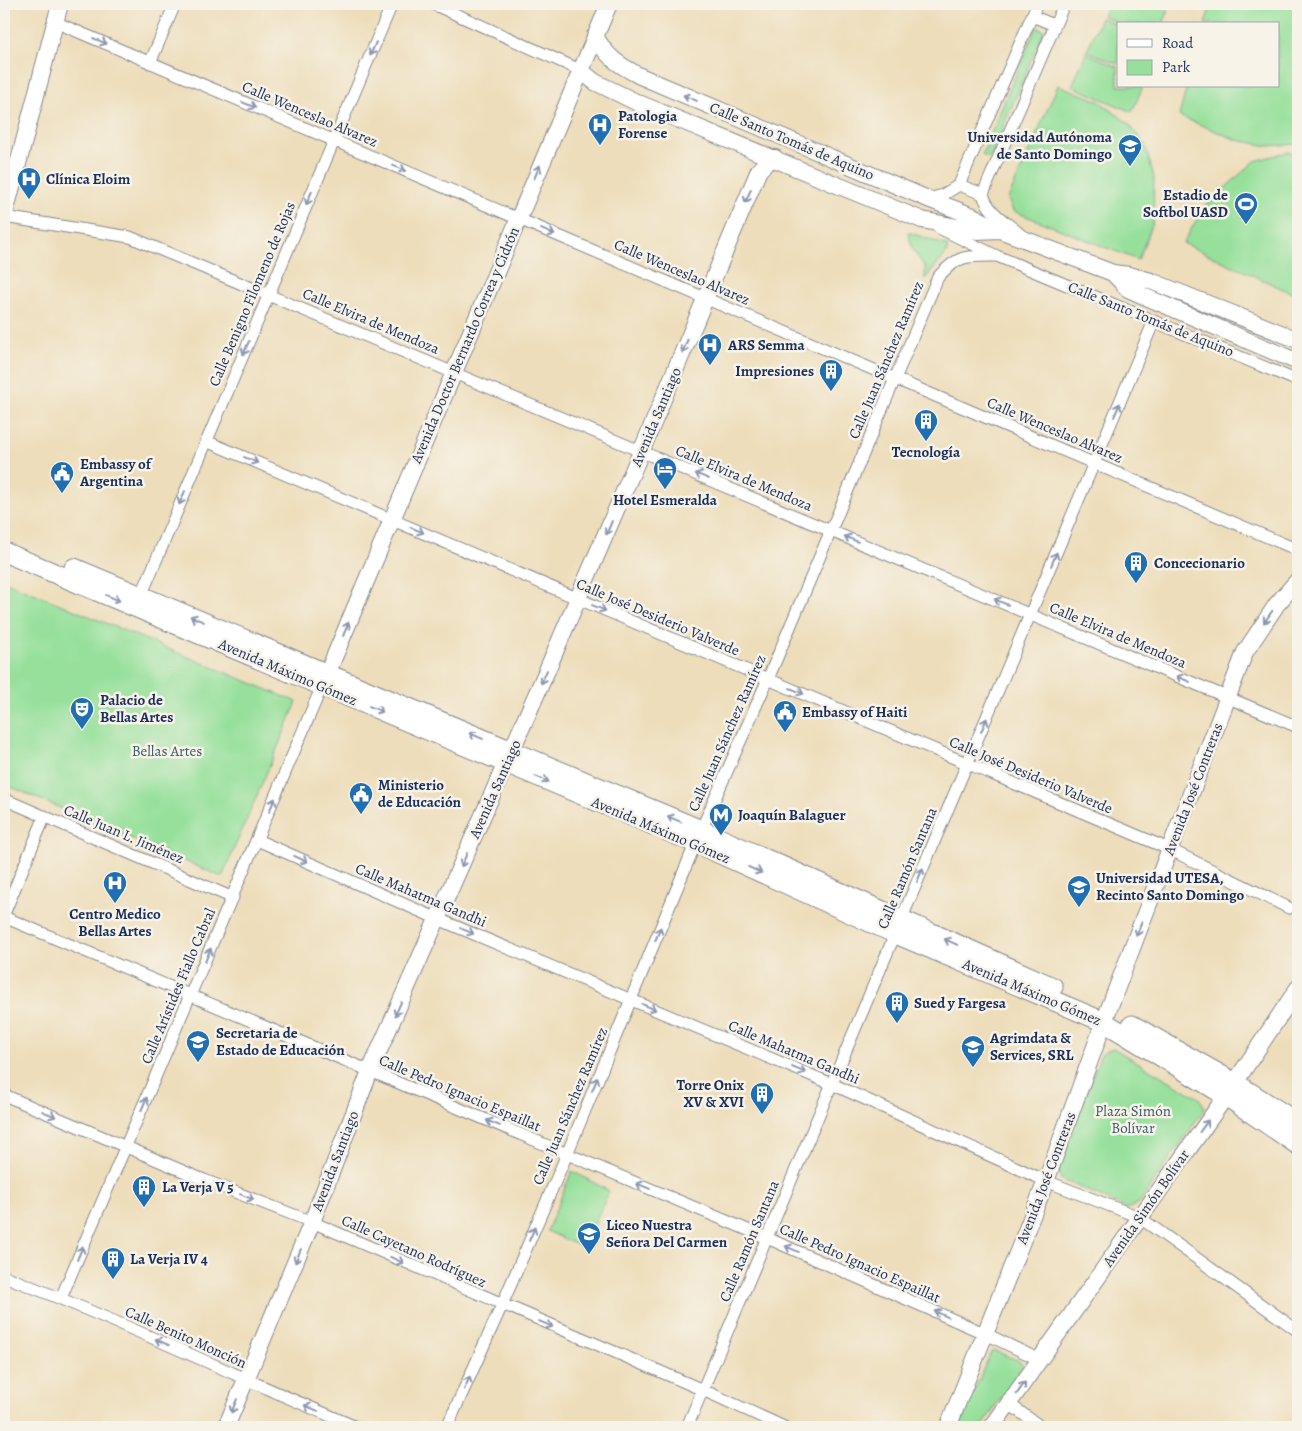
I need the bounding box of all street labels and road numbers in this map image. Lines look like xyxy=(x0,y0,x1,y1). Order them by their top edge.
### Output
street label: Calle Wenceslao Alvarez xyxy=(239,76,381,152)
street label: Calle Santo Tomás de Aquino xyxy=(707,97,877,185)
street label: Calle Benigno Filomeno de Rojas xyxy=(204,199,300,389)
street label: Avenida Doctor Bernardo Correa y Cidrón xyxy=(406,224,524,467)
street label: Calle Wenceslao Alvarez xyxy=(611,234,753,310)
street label: Calle Santo Tomás de Aquino xyxy=(1065,277,1237,361)
street label: Calle Juan Sánchez Ramírez xyxy=(844,278,928,442)
street label: Calle Elvira de Mendoza xyxy=(299,283,443,359)
street label: Avenida Santiago xyxy=(626,364,686,471)
street label: Calle Wenceslao Alvarez xyxy=(984,392,1126,468)
street label: Calle Elvira de Mendoza xyxy=(672,440,816,516)
street label: Calle José Desiderio Valverde xyxy=(573,573,743,661)
street label: Calle Elvira de Mendoza xyxy=(1046,597,1190,673)
street label: Avenida Máximo Gómez xyxy=(215,633,361,710)
street label: Calle Juan Sánchez Ramírez xyxy=(683,651,771,815)
street label: Avenida José Contreras xyxy=(1158,720,1227,859)
street label: Calle José Desiderio Valverde xyxy=(946,731,1116,819)
street label: Avenida Santiago xyxy=(464,736,526,842)
street label: Avenida Máximo Gómez xyxy=(588,791,734,868)
street label: Calle Juan L. Jiménez xyxy=(61,800,187,868)
street label: Calle Ramón Santana xyxy=(872,804,942,932)
street label: Calle Mahatma Gandhi xyxy=(352,858,490,932)
street label: Calle Arístides Fiallo Cabral xyxy=(136,905,220,1067)
street label: Avenida Máximo Gómez xyxy=(959,953,1105,1030)
street label: Calle Mahatma Gandhi xyxy=(725,1015,863,1089)
street label: Calle Juan Sánchez Ramírez xyxy=(528,1024,612,1188)
street label: Calle Pedro Ignacio Espaillat xyxy=(376,1050,544,1136)
street label: Avenida Santiago xyxy=(306,1108,363,1215)
street label: Avenida José Contreras xyxy=(1011,1109,1080,1248)
street label: Avenida Simón Bolívar xyxy=(1097,1145,1194,1271)
street label: Calle Ramón Santana xyxy=(714,1177,784,1305)
street label: Calle Cayetano Rodríguez xyxy=(338,1210,490,1292)
street label: Calle Pedro Ignacio Espaillat xyxy=(776,1218,944,1308)
street label: Calle Benito Monción xyxy=(122,1301,250,1373)

